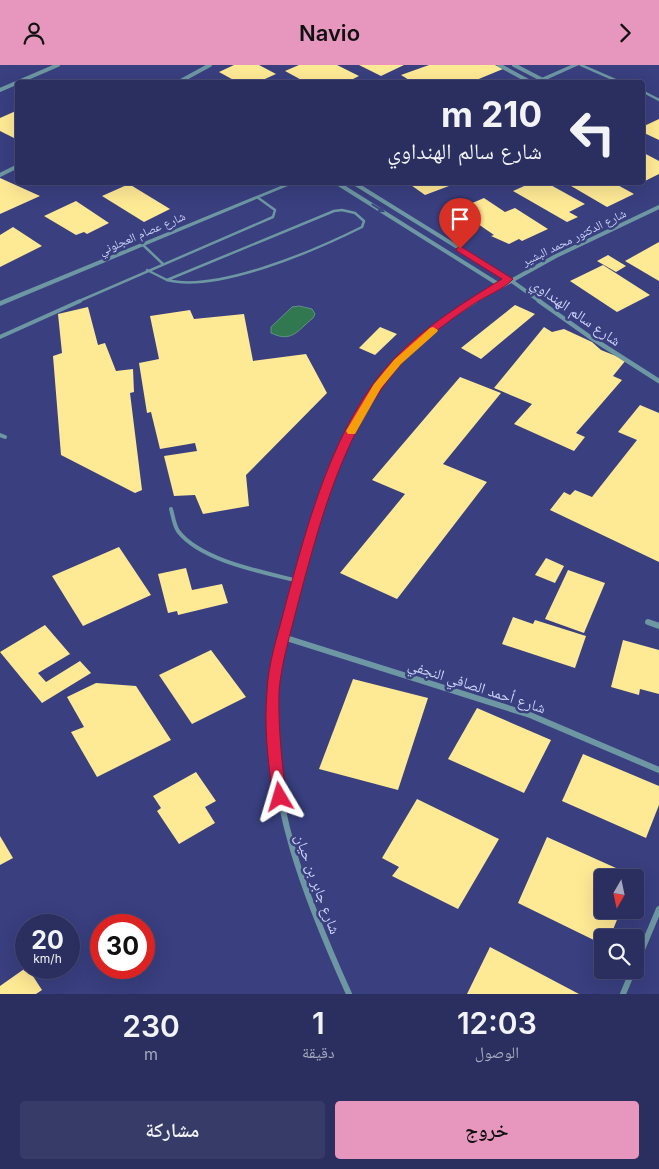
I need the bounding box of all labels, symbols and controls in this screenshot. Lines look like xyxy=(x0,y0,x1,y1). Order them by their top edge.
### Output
icon: person xyxy=(20,19,48,47)
icon: forward xyxy=(611,19,639,47)
text: Navio xyxy=(299,20,360,46)
text: 210 m xyxy=(441,93,542,135)
icon: left xyxy=(560,100,625,165)
text: شارع سالم الهنداوي xyxy=(387,138,542,164)
pin xyxy=(439,198,481,249)
one-way arrow xyxy=(371,204,384,213)
icon: arrive xyxy=(446,205,474,233)
street label: شارع الدكتور محمد البشير xyxy=(519,205,629,270)
street label: شارع عصام العجلوني xyxy=(97,208,189,261)
street label: شارع سالم الهنداوي xyxy=(526,274,625,352)
street label: شارع أحمد الصافي النجفي xyxy=(405,655,548,720)
position arrow xyxy=(253,770,305,822)
street label: شارع جابر بن حيان xyxy=(290,831,345,937)
north arrow xyxy=(594,869,644,919)
map controls xyxy=(594,869,644,979)
speed limit sign: 30 xyxy=(90,914,155,979)
text: 20 xyxy=(31,925,64,955)
button: search xyxy=(594,929,644,979)
text: km/h xyxy=(33,951,62,966)
text: 1 xyxy=(312,1005,325,1041)
text: 12:03 xyxy=(457,1005,537,1041)
text: 230 xyxy=(122,1008,180,1044)
text: دقيقة xyxy=(302,1042,335,1062)
text: الوصول xyxy=(475,1042,519,1062)
text: m xyxy=(144,1044,158,1064)
button: مشاركة xyxy=(20,1101,325,1159)
button: خروج xyxy=(335,1101,639,1159)

